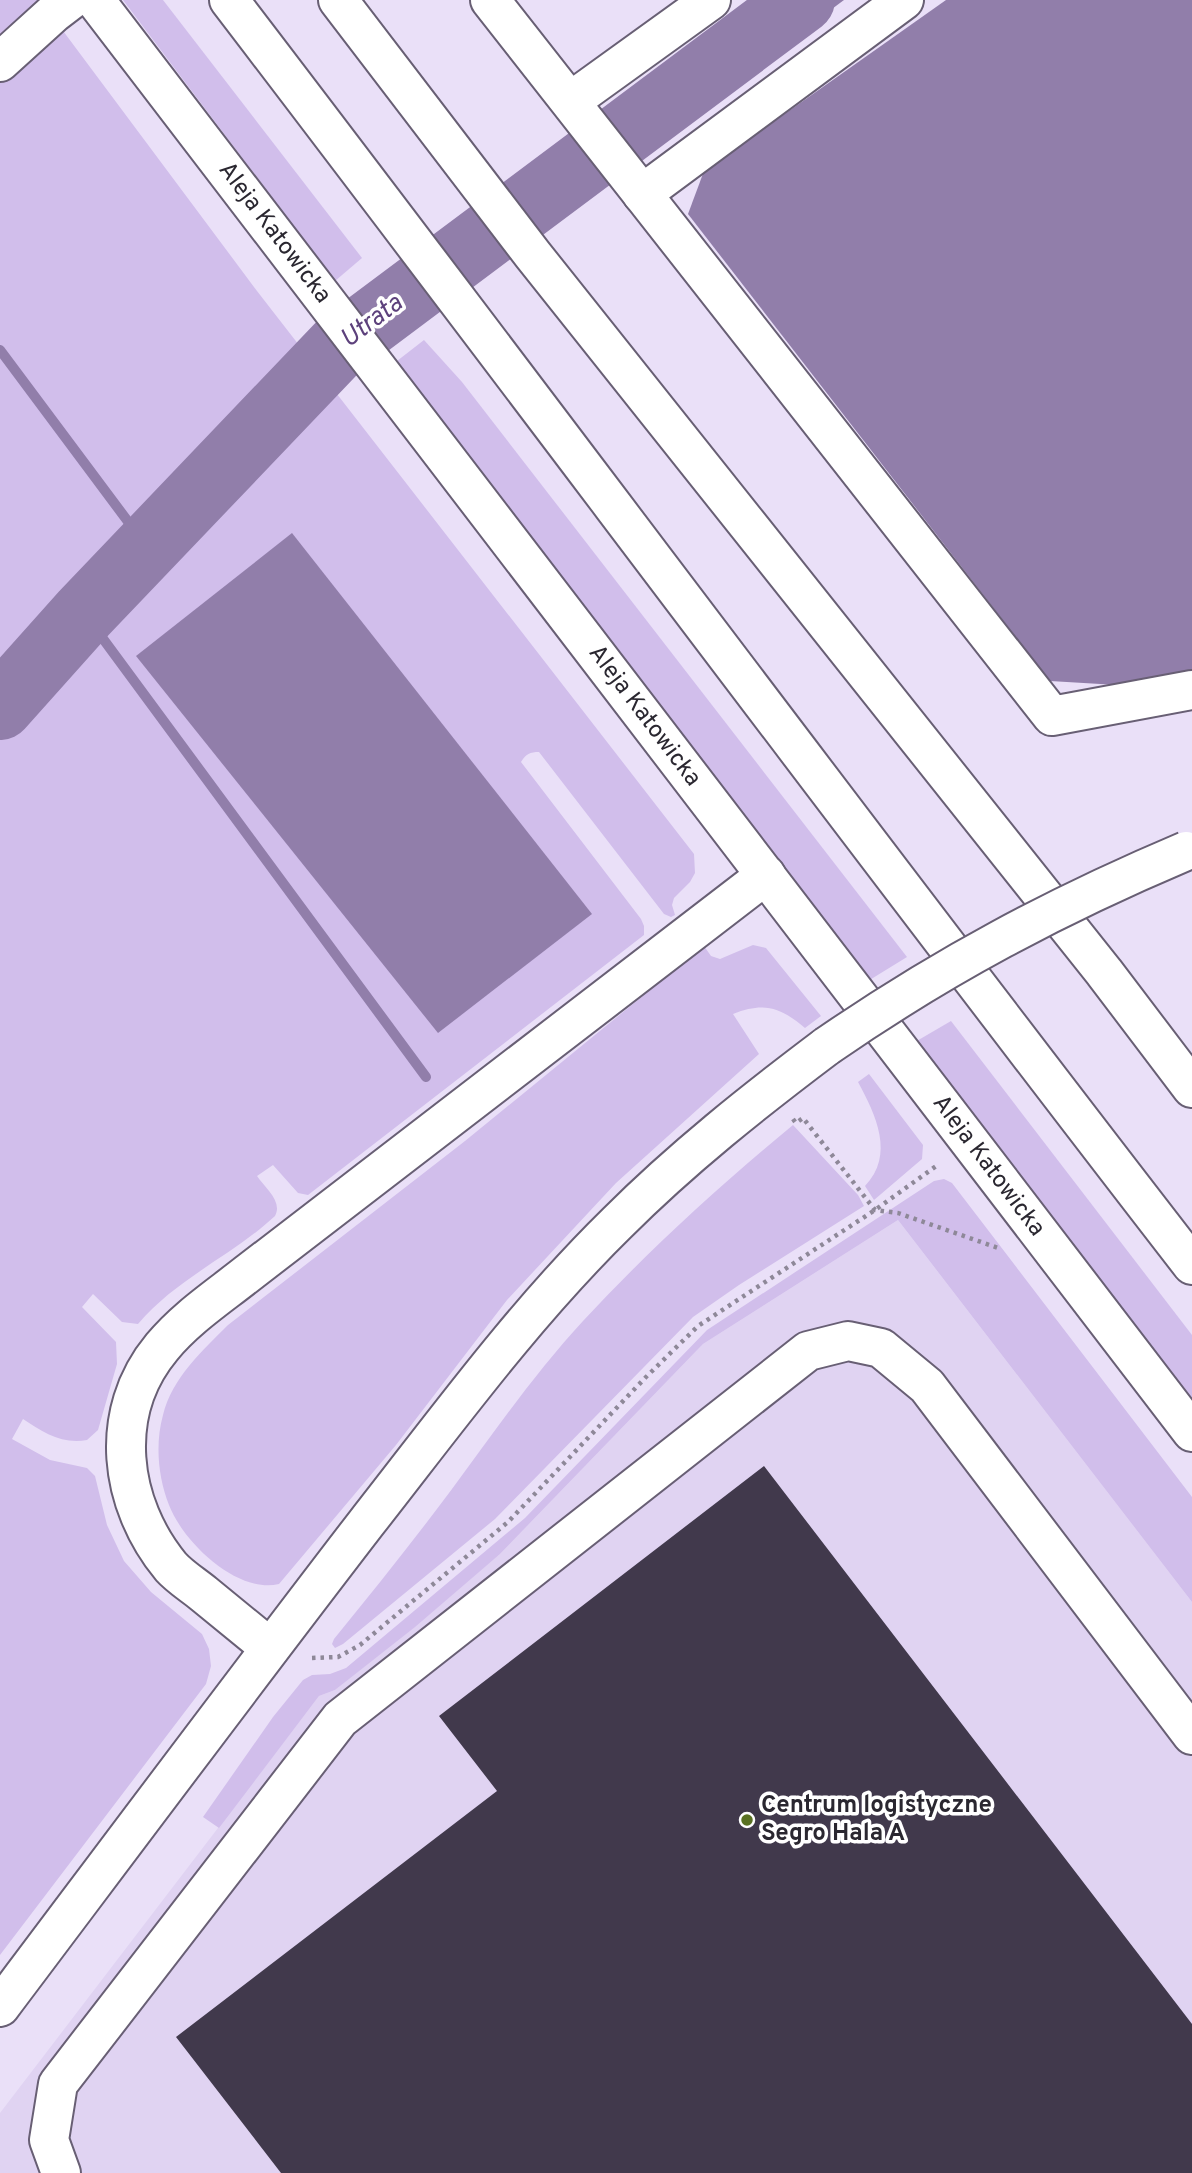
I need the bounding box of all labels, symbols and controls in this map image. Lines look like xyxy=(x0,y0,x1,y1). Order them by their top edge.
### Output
street label: Aleja Katowicka xyxy=(211,156,337,310)
water label: Utrata xyxy=(334,287,410,356)
street label: Aleja Katowicka xyxy=(581,639,707,793)
street label: Aleja Katowicka xyxy=(925,1089,1051,1243)
place label: Centrum logistyczne Segro Hala A xyxy=(761,1791,992,1849)
marker: Centrum logistyczne Segro Hala A xyxy=(739,1812,755,1828)

